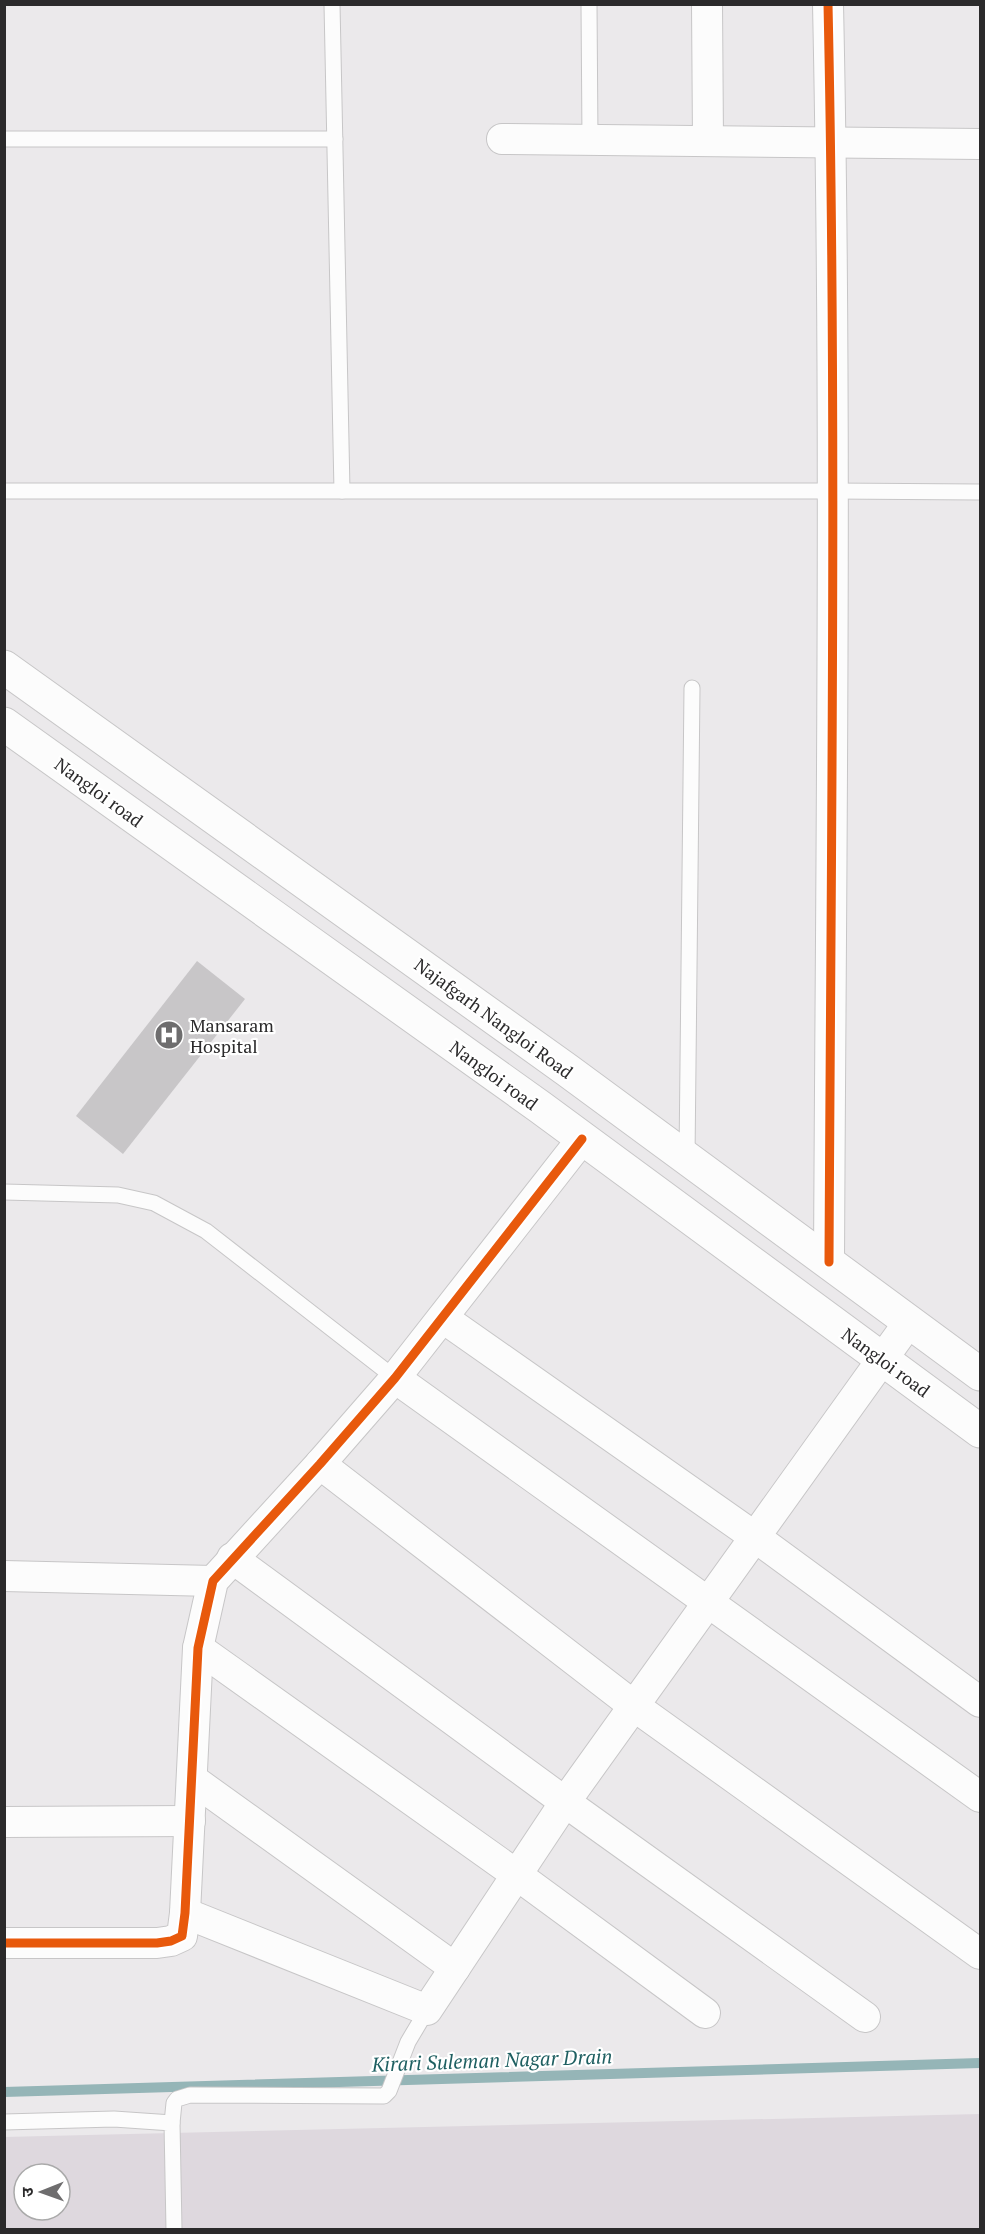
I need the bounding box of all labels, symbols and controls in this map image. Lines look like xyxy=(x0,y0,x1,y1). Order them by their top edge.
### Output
street label: Nangloi road xyxy=(50,752,148,832)
street label: Najafgarh Nangloi Road xyxy=(410,952,578,1084)
place label: Mansaram Hospital xyxy=(190,1013,274,1058)
hospital icon: Mansaram Hospital xyxy=(153,1019,185,1051)
street label: Nangloi road xyxy=(445,1035,543,1115)
street label: Nangloi road xyxy=(837,1322,935,1402)
water label: Kirari Suleman Nagar Drain xyxy=(370,2042,613,2078)
north arrow xyxy=(12,2162,72,2222)
text: उ xyxy=(16,2187,38,2197)

